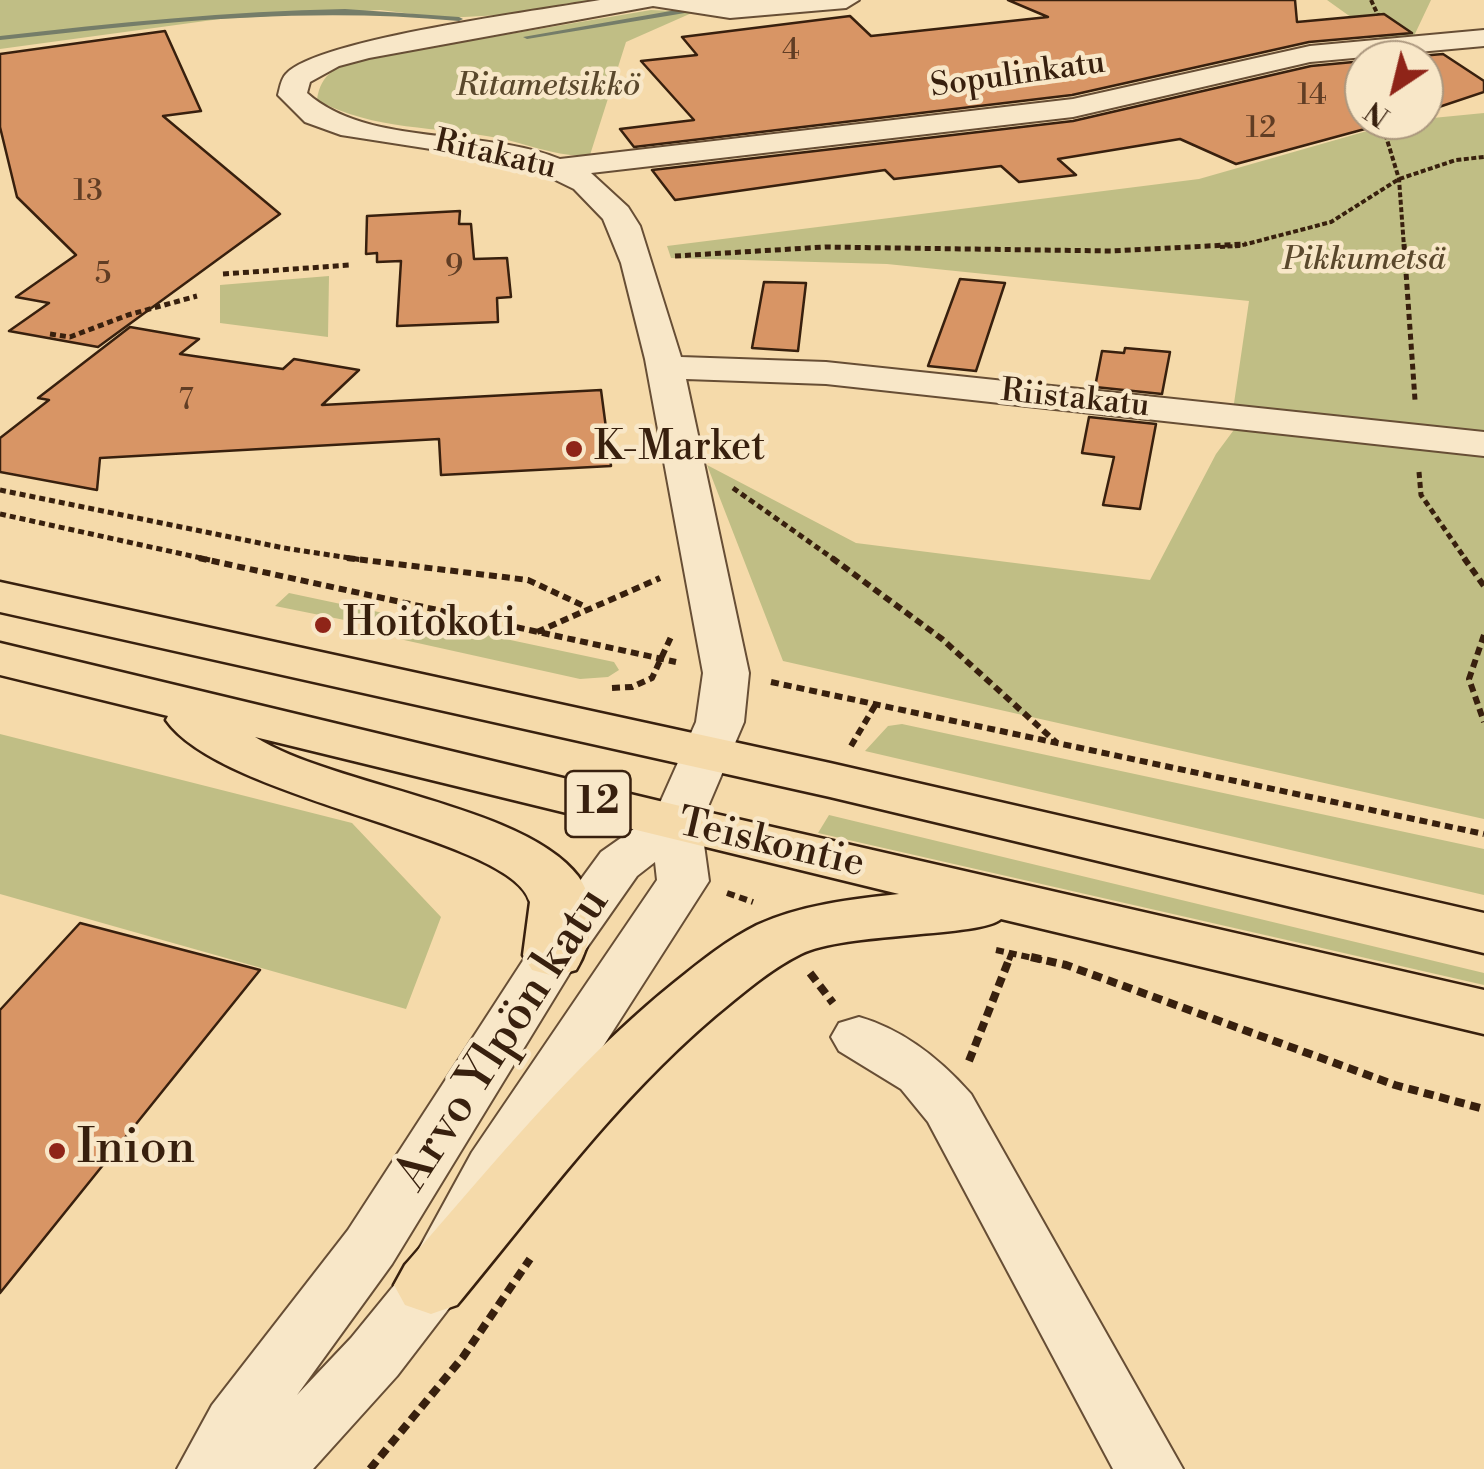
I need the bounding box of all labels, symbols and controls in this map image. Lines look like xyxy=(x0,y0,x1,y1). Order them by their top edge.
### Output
house number: 4 xyxy=(782,34,800,70)
north arrow xyxy=(1344,40,1444,140)
street label: Sopulinkatu xyxy=(928,45,1108,107)
park label: Ritametsikkö xyxy=(456,68,640,106)
house number: 14 xyxy=(1297,79,1327,115)
text: N xyxy=(1359,93,1397,134)
house number: 12 xyxy=(1246,112,1276,148)
street label: Ritakatu xyxy=(430,123,560,189)
house number: 13 xyxy=(73,175,103,211)
park label: Pikkumetsä xyxy=(1282,242,1446,280)
house number: 9 xyxy=(445,250,463,286)
house number: 5 xyxy=(95,258,111,294)
street label: Riistakatu xyxy=(999,373,1151,427)
house number: 7 xyxy=(178,384,194,420)
place label: K-Market xyxy=(594,425,765,473)
marker: K-Market xyxy=(563,438,585,460)
place label: Hoitokoti xyxy=(343,601,516,649)
marker: Hoitokoti xyxy=(312,614,334,636)
road number: 12 xyxy=(566,771,630,837)
street label: Teiskontie xyxy=(673,800,869,890)
street label: Arvo Ylpön katu xyxy=(385,878,623,1202)
place label: Inion xyxy=(77,1122,195,1180)
marker: Inion xyxy=(46,1140,68,1162)

